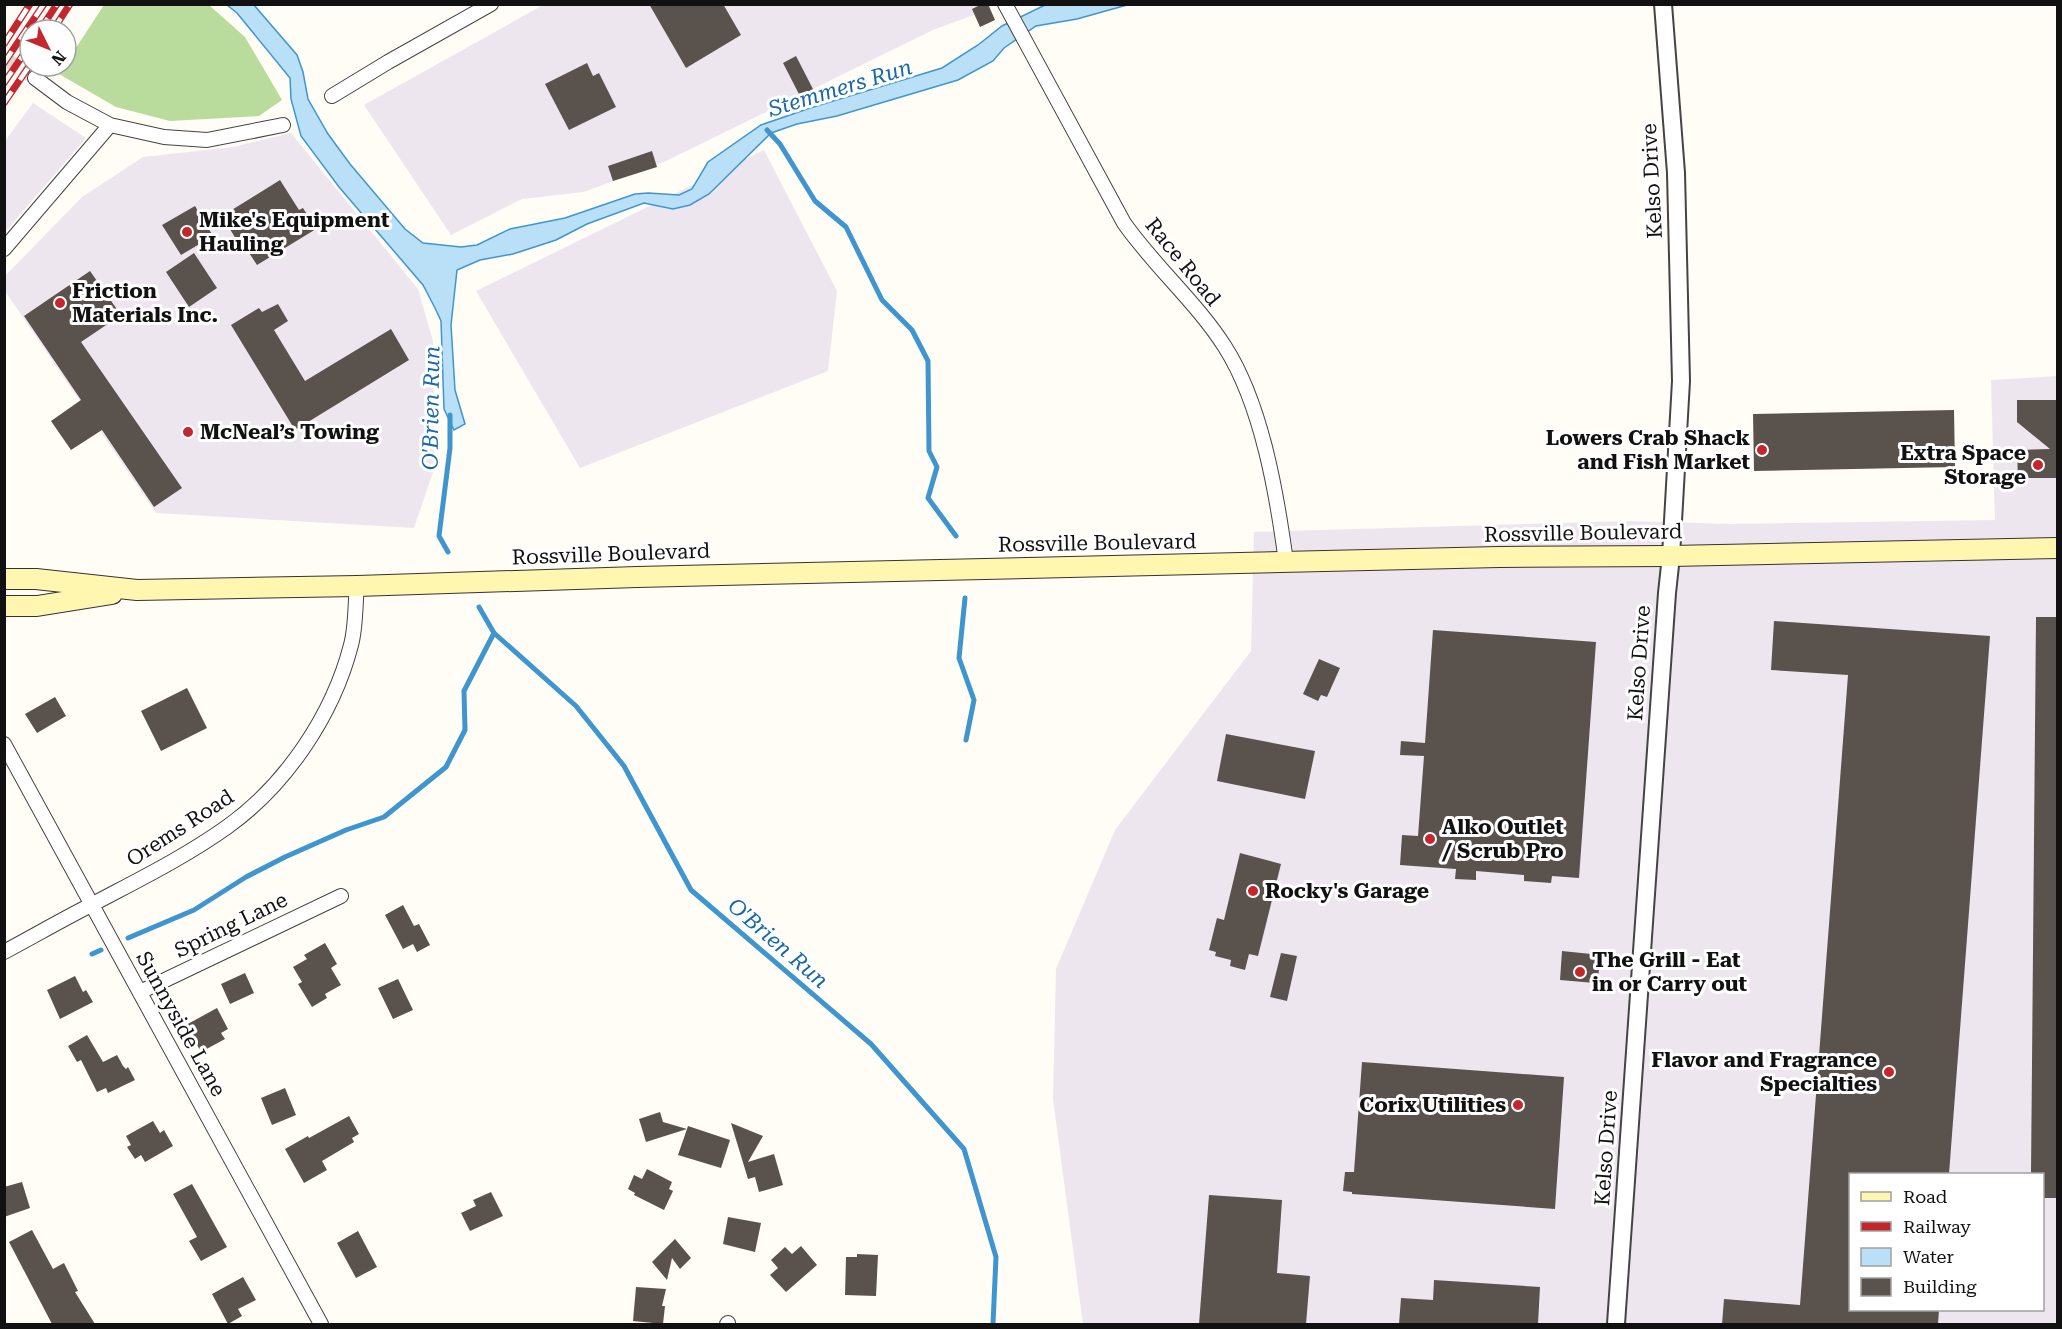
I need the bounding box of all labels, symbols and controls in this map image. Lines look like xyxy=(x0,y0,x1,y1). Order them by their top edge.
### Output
north arrow xyxy=(18,18,78,78)
text: N xyxy=(47,47,70,69)
water label: Stemmers Run xyxy=(764,54,915,122)
street label: Kelso Drive xyxy=(1637,123,1667,239)
place label: Mike's Equipment Hauling xyxy=(199,208,390,256)
street label: Race Road xyxy=(1140,213,1226,311)
marker: Mike's Equipment Hauling xyxy=(180,225,194,239)
place label: Friction Materials Inc. xyxy=(72,279,218,327)
marker: Friction Materials Inc. xyxy=(53,296,67,310)
water label: O'Brien Run xyxy=(417,346,445,470)
place label: McNeal’s Towing xyxy=(200,420,379,444)
marker: McNeal’s Towing xyxy=(181,425,195,439)
place label: Lowers Crab Shack and Fish Market xyxy=(1546,426,1750,474)
place label: Extra Space Storage xyxy=(1900,441,2026,489)
marker: Lowers Crab Shack and Fish Market xyxy=(1755,443,1769,457)
marker: Extra Space Storage xyxy=(2031,458,2045,472)
street label: Rossville Boulevard xyxy=(1484,519,1683,547)
street label: Rossville Boulevard xyxy=(998,529,1197,557)
street label: Rossville Boulevard xyxy=(511,539,711,569)
street label: Kelso Drive xyxy=(1623,605,1655,721)
street label: Orems Road xyxy=(122,784,238,871)
place label: Alko Outlet / Scrub Pro xyxy=(1441,815,1564,863)
marker: Alko Outlet / Scrub Pro xyxy=(1423,832,1437,846)
place label: Rocky's Garage xyxy=(1265,879,1429,903)
marker: Rocky's Garage xyxy=(1246,884,1260,898)
street label: Spring Lane xyxy=(171,887,291,963)
water label: O'Brien Run xyxy=(723,893,833,993)
street label: Sunnyside Lane xyxy=(131,947,231,1101)
place label: The Grill - Eat in or Carry out xyxy=(1592,948,1748,996)
marker: The Grill - Eat in or Carry out xyxy=(1573,965,1587,979)
place label: Flavor and Fragrance Specialties xyxy=(1651,1048,1877,1096)
marker: Flavor and Fragrance Specialties xyxy=(1882,1065,1896,1079)
street label: Kelso Drive xyxy=(1590,1090,1622,1206)
place label: Corix Utilities xyxy=(1359,1093,1506,1117)
marker: Corix Utilities xyxy=(1511,1098,1525,1112)
legend xyxy=(1849,1173,2044,1311)
text: Road xyxy=(1903,1186,1948,1207)
text: Railway xyxy=(1903,1216,1971,1237)
text: Water xyxy=(1903,1246,1954,1267)
text: Building xyxy=(1903,1276,1977,1297)

